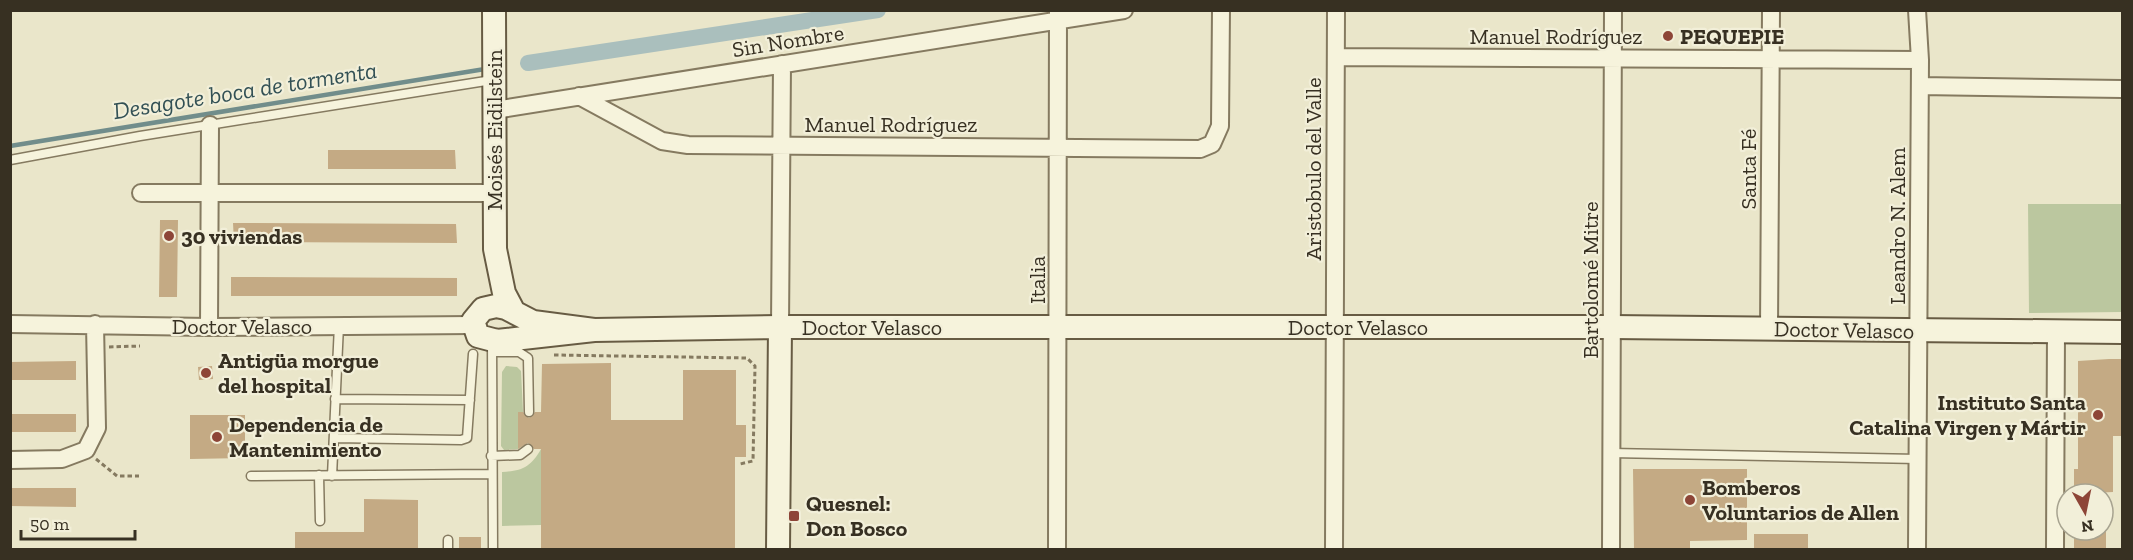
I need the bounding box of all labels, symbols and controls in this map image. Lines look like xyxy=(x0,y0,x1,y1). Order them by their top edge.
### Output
street label: Sin Nombre xyxy=(730,19,846,63)
street label: Manuel Rodríguez xyxy=(1470,23,1642,50)
place label: PEQUEPIE xyxy=(1680,23,1784,50)
marker: PEQUEPIE xyxy=(1661,29,1675,43)
street label: Moisés Eidilstein xyxy=(481,49,508,211)
water label: Desagote boca de tormenta xyxy=(111,55,379,125)
street label: Aristobulo del Valle xyxy=(1300,77,1327,261)
street label: Manuel Rodríguez xyxy=(805,111,977,138)
street label: Santa Fé xyxy=(1735,129,1762,209)
street label: Leandro N. Alem xyxy=(1884,147,1911,305)
street label: Bartolomé Mitre xyxy=(1577,201,1604,359)
place label: 30 viviendas xyxy=(181,223,302,250)
marker: 30 viviendas xyxy=(162,229,176,243)
street label: Italia xyxy=(1024,256,1051,304)
street label: Doctor Velasco xyxy=(172,313,312,340)
street label: Doctor Velasco xyxy=(802,314,942,341)
street label: Doctor Velasco xyxy=(1288,314,1428,341)
street label: Doctor Velasco xyxy=(1774,315,1914,345)
place label: Antigüa morgue del hospital xyxy=(218,347,379,399)
marker: Antigüa morgue del hospital xyxy=(199,366,213,380)
place label: Instituto Santa Catalina Virgen y Mártir xyxy=(1849,389,2086,441)
marker: Instituto Santa Catalina Virgen y Mártir xyxy=(2091,408,2105,422)
place label: Dependencia de Mantenimiento xyxy=(229,411,383,463)
marker: Dependencia de Mantenimiento xyxy=(210,430,224,444)
place label: Bomberos Voluntarios de Allen xyxy=(1702,474,1899,526)
north arrow xyxy=(2055,482,2115,542)
place label: Quesnel: Don Bosco xyxy=(806,490,908,542)
marker: Bomberos Voluntarios de Allen xyxy=(1683,493,1697,507)
scale bar xyxy=(21,503,135,541)
marker: Quesnel: Don Bosco xyxy=(787,509,801,523)
text: 50 m xyxy=(30,513,70,535)
text: N xyxy=(2080,516,2095,537)

